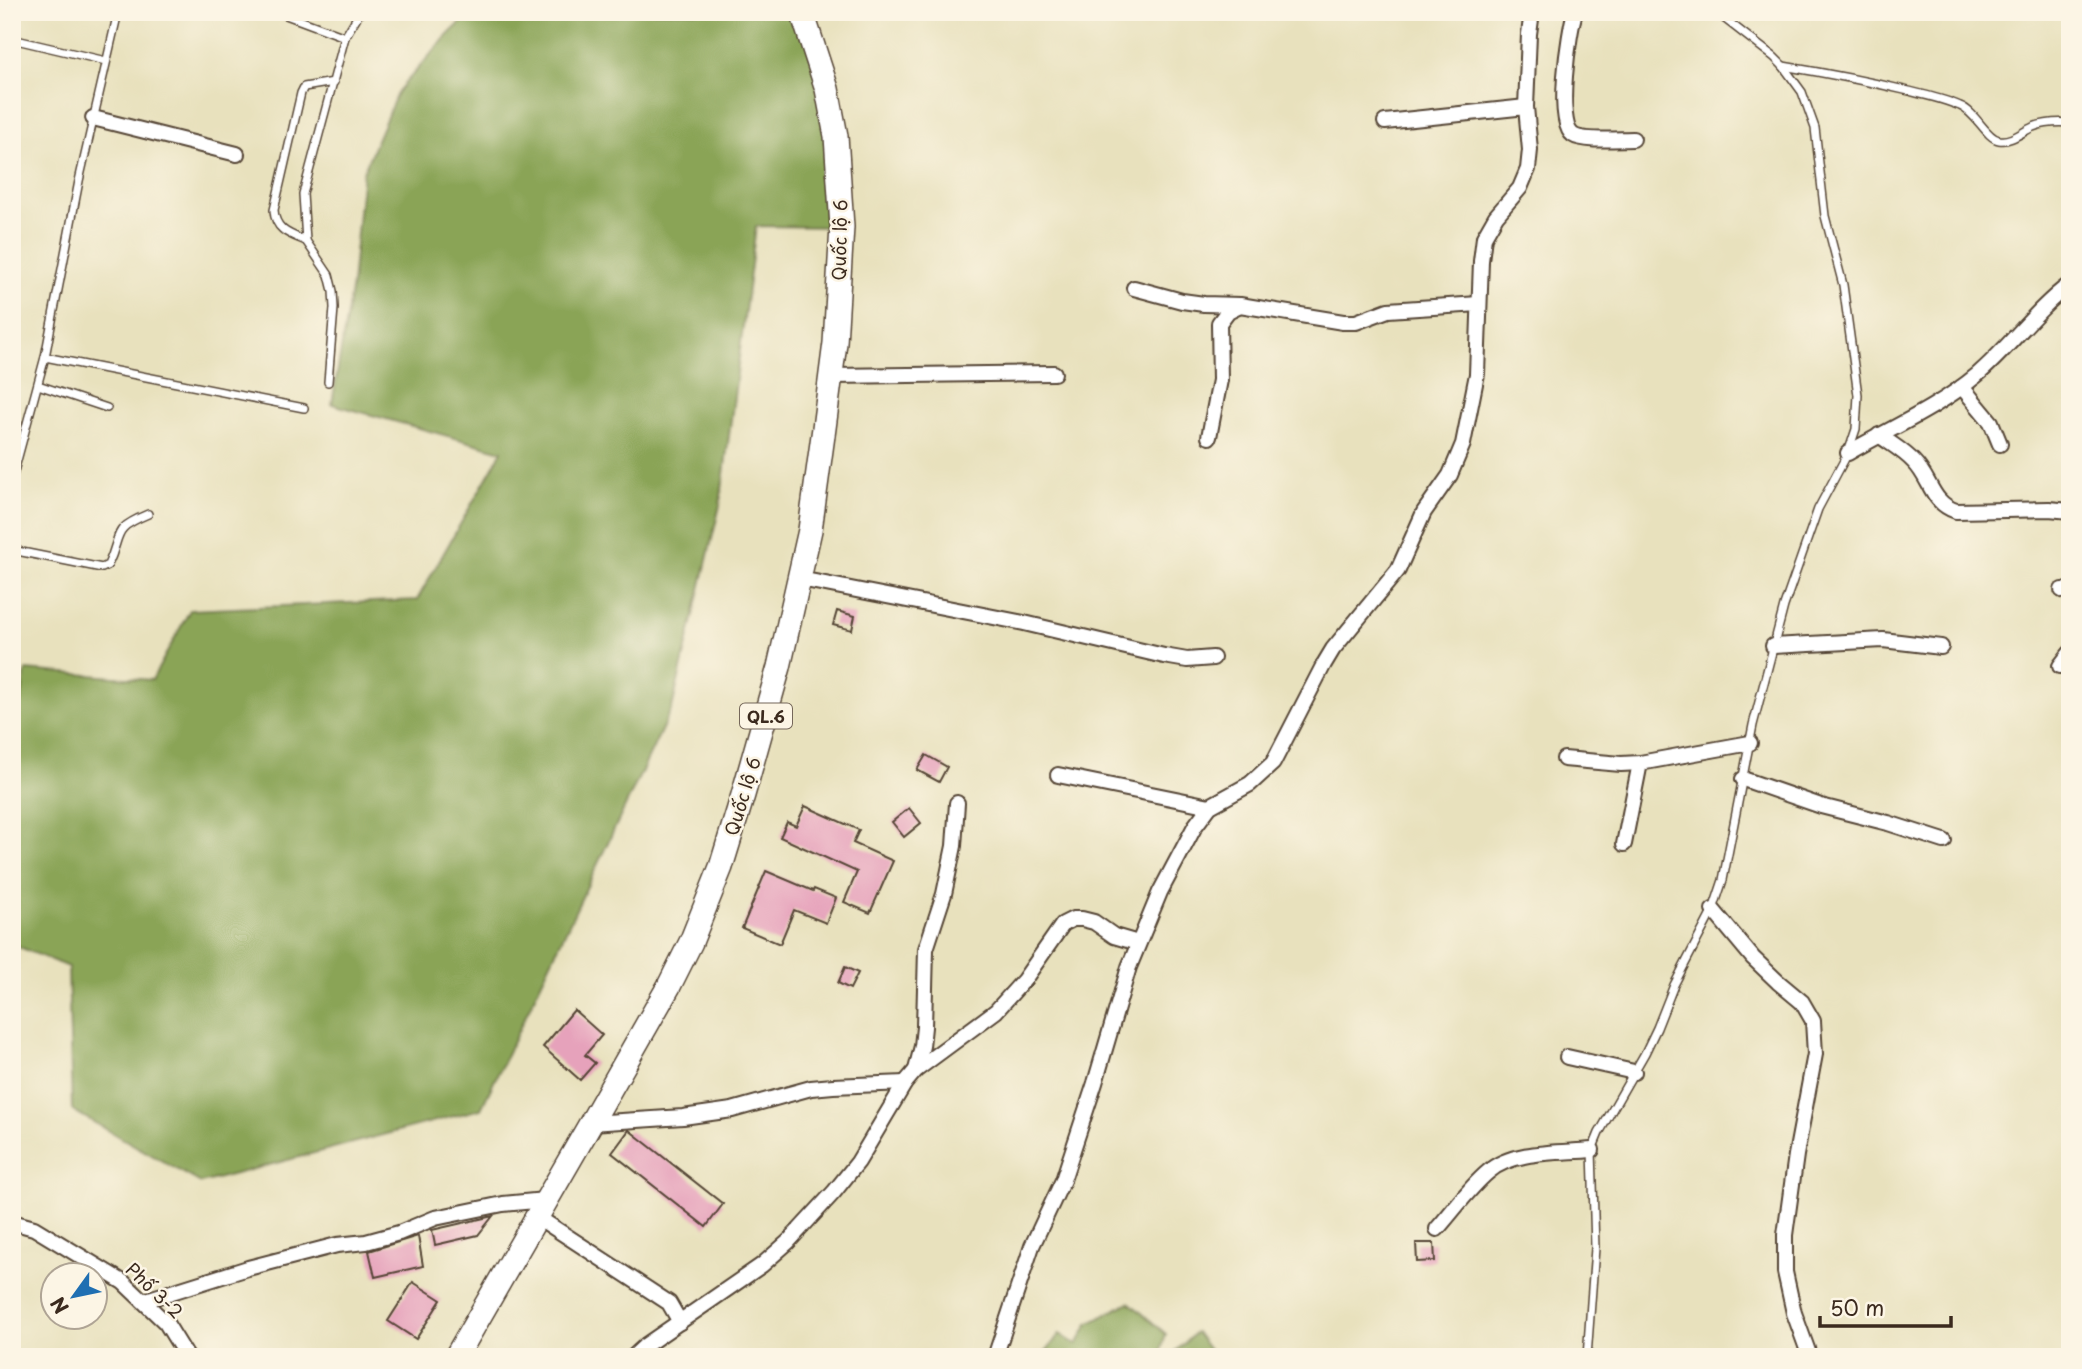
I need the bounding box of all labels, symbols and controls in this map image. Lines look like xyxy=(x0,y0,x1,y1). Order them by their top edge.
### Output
street label: Quốc lộ 6 xyxy=(825,199,853,281)
road number: QL.6 xyxy=(740,704,792,729)
street label: Quốc lộ 6 xyxy=(717,753,767,839)
street label: Phố 3-2 xyxy=(120,1256,190,1324)
north arrow xyxy=(38,1260,108,1330)
scale bar xyxy=(1820,1285,1951,1329)
text: 50 m xyxy=(1830,1291,1884,1323)
text: N xyxy=(43,1292,75,1320)

